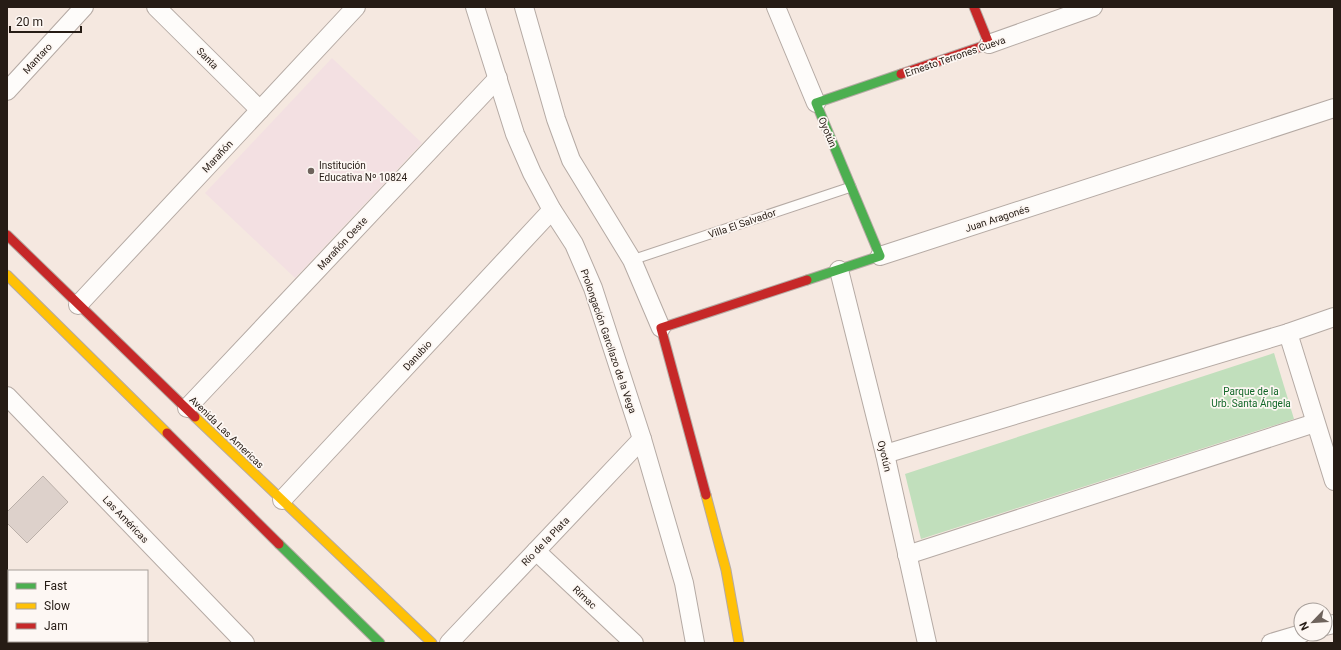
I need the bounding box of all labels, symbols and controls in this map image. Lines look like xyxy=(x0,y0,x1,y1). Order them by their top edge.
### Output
scale bar xyxy=(10,8,81,34)
text: 20 m xyxy=(16,15,43,29)
street label: Ernesto Terrones Cueva xyxy=(904,34,1007,79)
street label: Mantaro xyxy=(21,41,54,76)
street label: Santa xyxy=(195,45,221,71)
street label: Oyotún xyxy=(816,116,839,149)
street label: Marañón xyxy=(200,138,235,175)
place label: Institución Educativa Nº 10824 xyxy=(319,160,407,183)
marker: Institución Educativa Nº 10824 xyxy=(306,166,316,176)
street label: Juan Aragonés xyxy=(964,203,1031,234)
street label: Villa El Salvador xyxy=(707,207,778,240)
street label: Marañón Oeste xyxy=(315,215,370,272)
street label: Prolongación Garcilazo de la Vega xyxy=(579,268,638,415)
street label: Danubio xyxy=(401,338,434,373)
park label: Parque de la Urb. Santa Ángela xyxy=(1211,386,1291,409)
street label: Avenida Las Americas xyxy=(187,394,266,471)
street label: Oyotún xyxy=(876,439,893,473)
street label: Las Américas xyxy=(101,494,151,545)
street label: Río de la Plata xyxy=(519,515,571,568)
legend xyxy=(8,570,148,642)
text: Fast xyxy=(44,579,67,593)
street label: Rímac xyxy=(571,584,599,611)
text: Slow xyxy=(44,599,70,613)
north arrow xyxy=(1293,602,1333,642)
text: Jam xyxy=(44,619,68,633)
text: N xyxy=(1297,620,1312,632)

